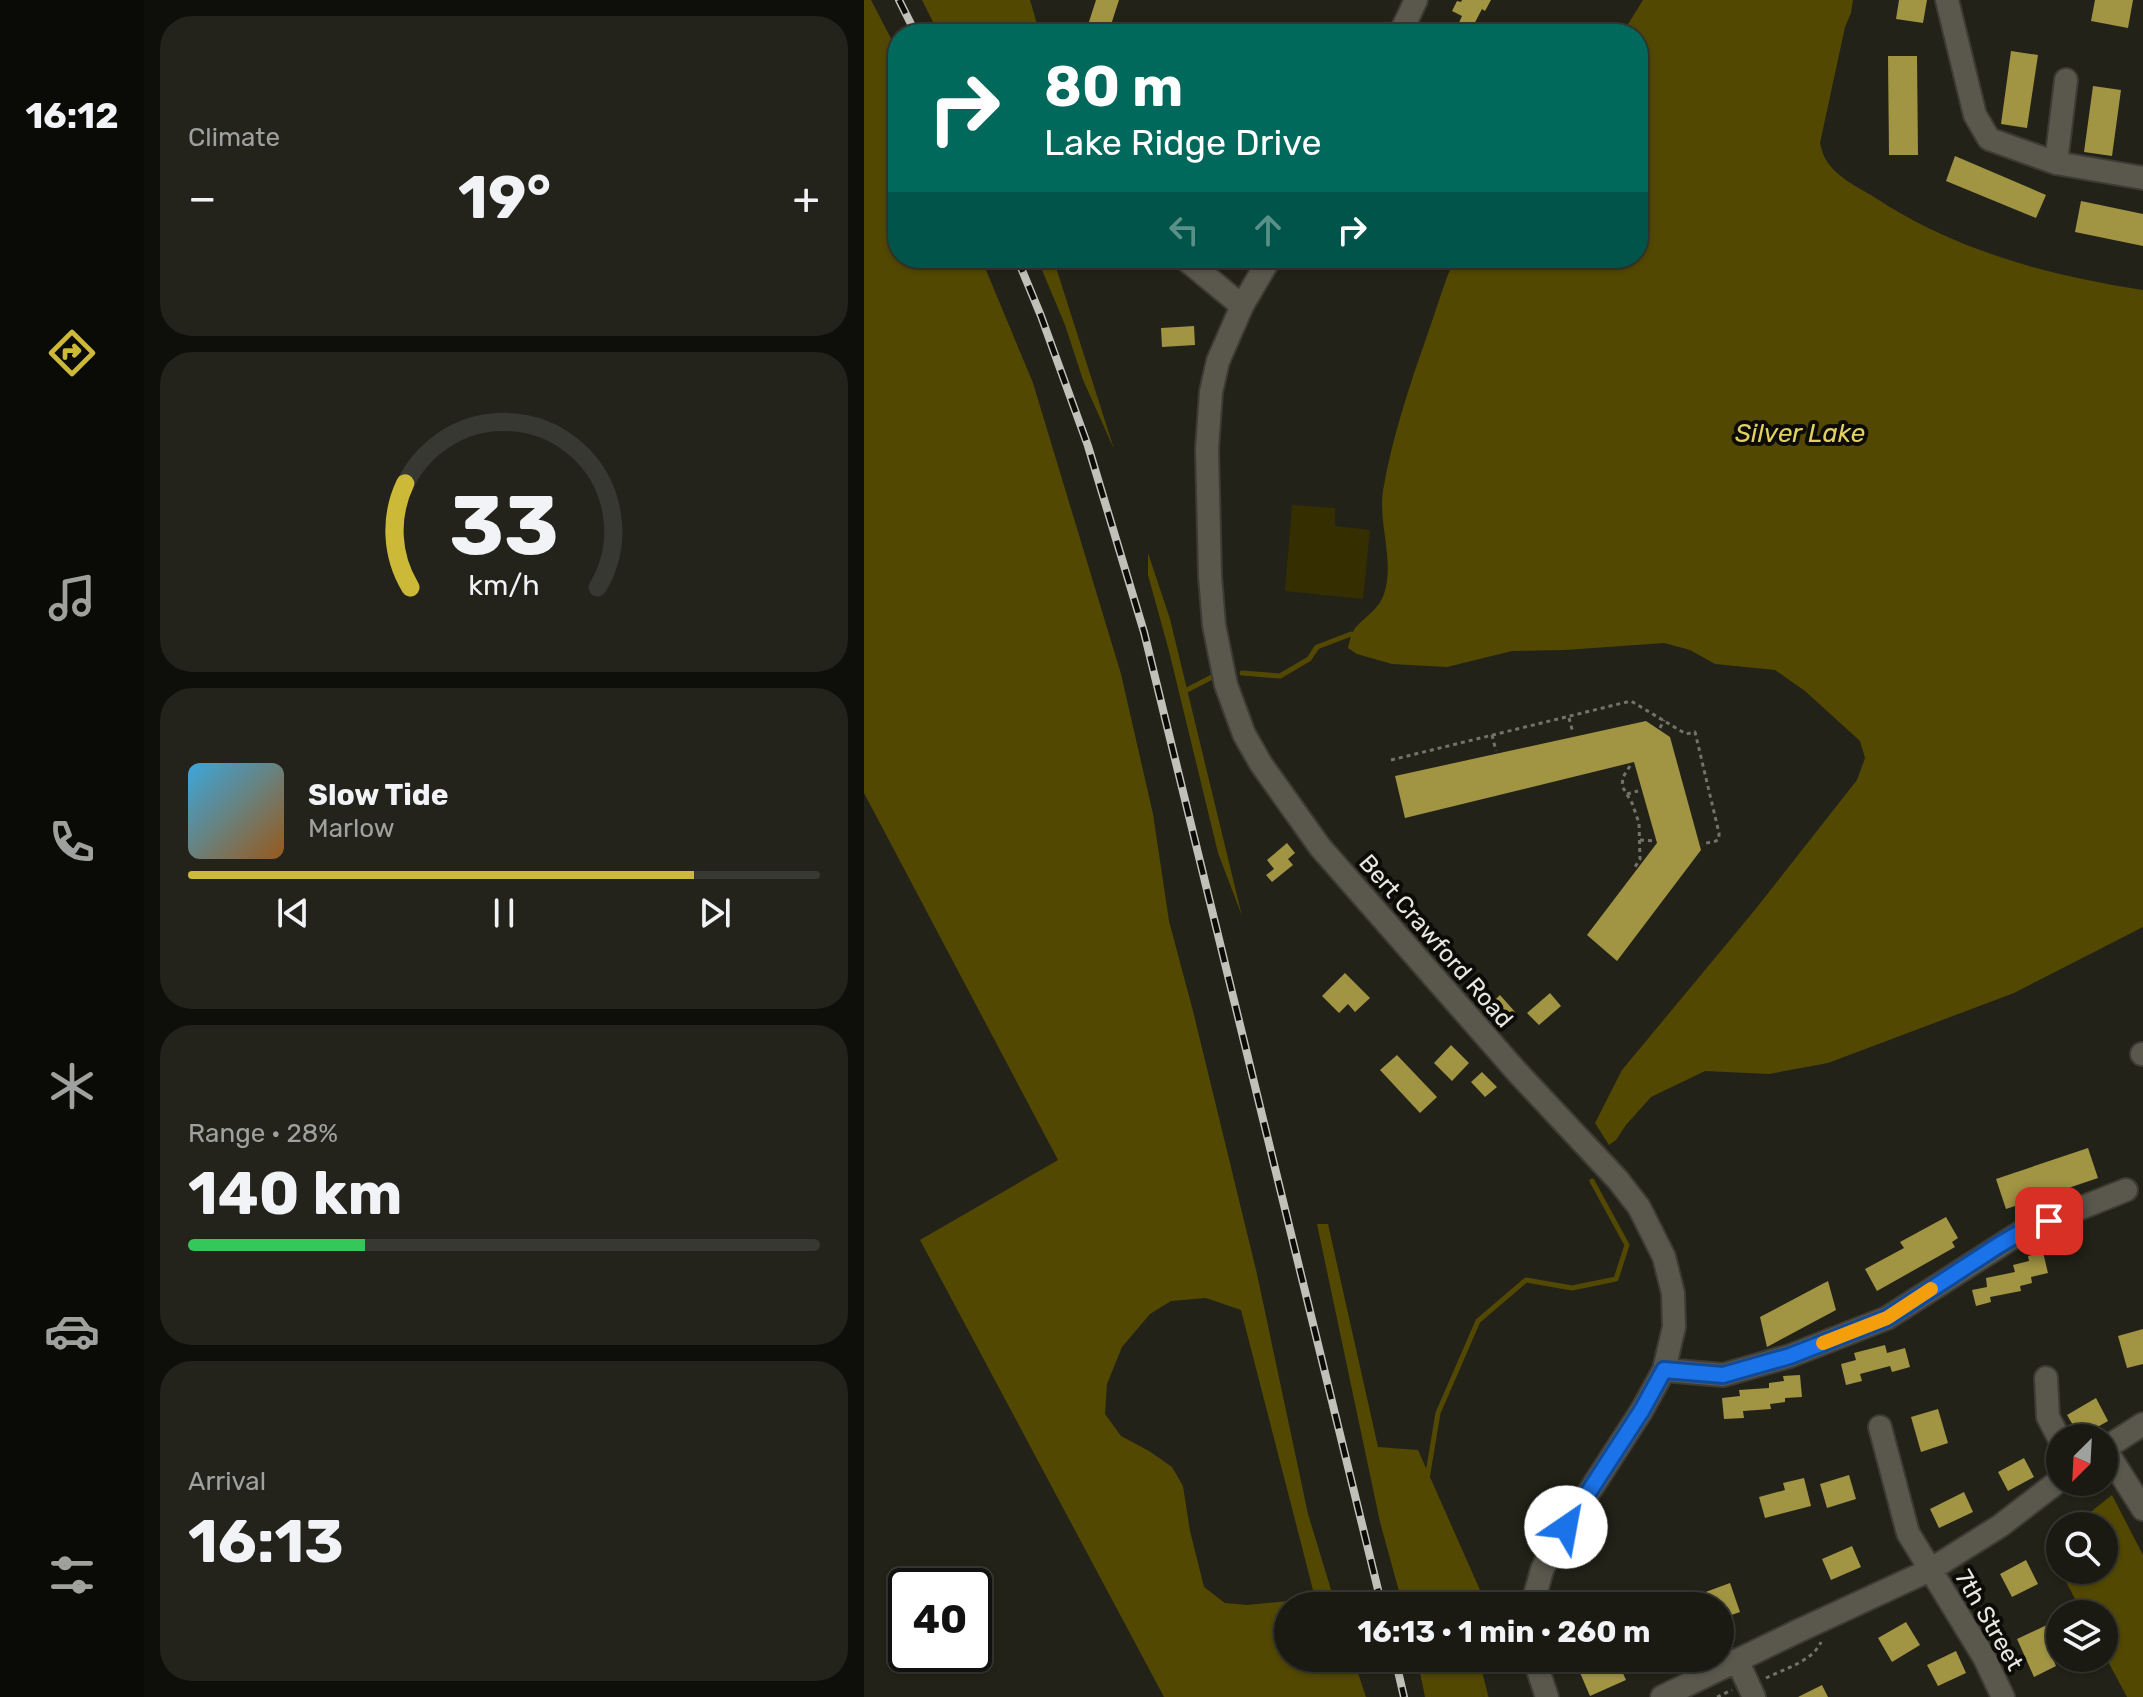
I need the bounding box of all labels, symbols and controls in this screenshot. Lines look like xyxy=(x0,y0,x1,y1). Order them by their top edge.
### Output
text: 80 m xyxy=(1044,54,1183,120)
icon: right xyxy=(912,56,1016,160)
text: 16:12 xyxy=(25,94,119,137)
text: Lake Ridge Drive xyxy=(1044,121,1322,164)
text: Climate xyxy=(188,122,280,153)
text: 19° xyxy=(458,162,551,233)
text: − xyxy=(188,172,217,224)
text: + xyxy=(793,172,820,224)
icon: left xyxy=(1162,208,1206,252)
icon: ahead xyxy=(1246,208,1290,252)
icon: right xyxy=(1330,208,1374,252)
icon: directions xyxy=(44,325,100,381)
water label: Silver Lake xyxy=(1735,418,1865,449)
text: 33 xyxy=(449,476,559,575)
text: km/h xyxy=(468,568,540,602)
icon: music xyxy=(44,570,100,626)
text: Slow Tide xyxy=(308,777,448,813)
text: Marlow xyxy=(308,813,395,844)
icon: phone xyxy=(44,814,100,870)
street label: Bert Crawford Road xyxy=(1353,849,1519,1033)
icon: previous xyxy=(271,891,315,935)
icon: pause xyxy=(482,891,526,935)
icon: next xyxy=(693,891,737,935)
icon: climate xyxy=(44,1058,100,1114)
text: Range · 28% xyxy=(188,1118,338,1149)
text: 140 km xyxy=(188,1158,402,1229)
pin xyxy=(2015,1187,2083,1255)
icon: arrive xyxy=(2027,1199,2071,1243)
icon: car xyxy=(44,1303,100,1359)
north arrow xyxy=(2046,1424,2118,1496)
map controls xyxy=(2046,1424,2118,1672)
text: Arrival xyxy=(188,1466,266,1497)
position arrow xyxy=(1524,1485,1608,1569)
text: 16:13 xyxy=(188,1506,344,1577)
button: search xyxy=(2046,1512,2118,1584)
icon: filters xyxy=(44,1547,100,1603)
street label: 7th Street xyxy=(1949,1565,2029,1675)
speed limit sign: 40 xyxy=(888,1568,992,1672)
button: layers xyxy=(2046,1600,2118,1672)
text: 16:13 · 1 min · 260 m xyxy=(1357,1614,1651,1650)

